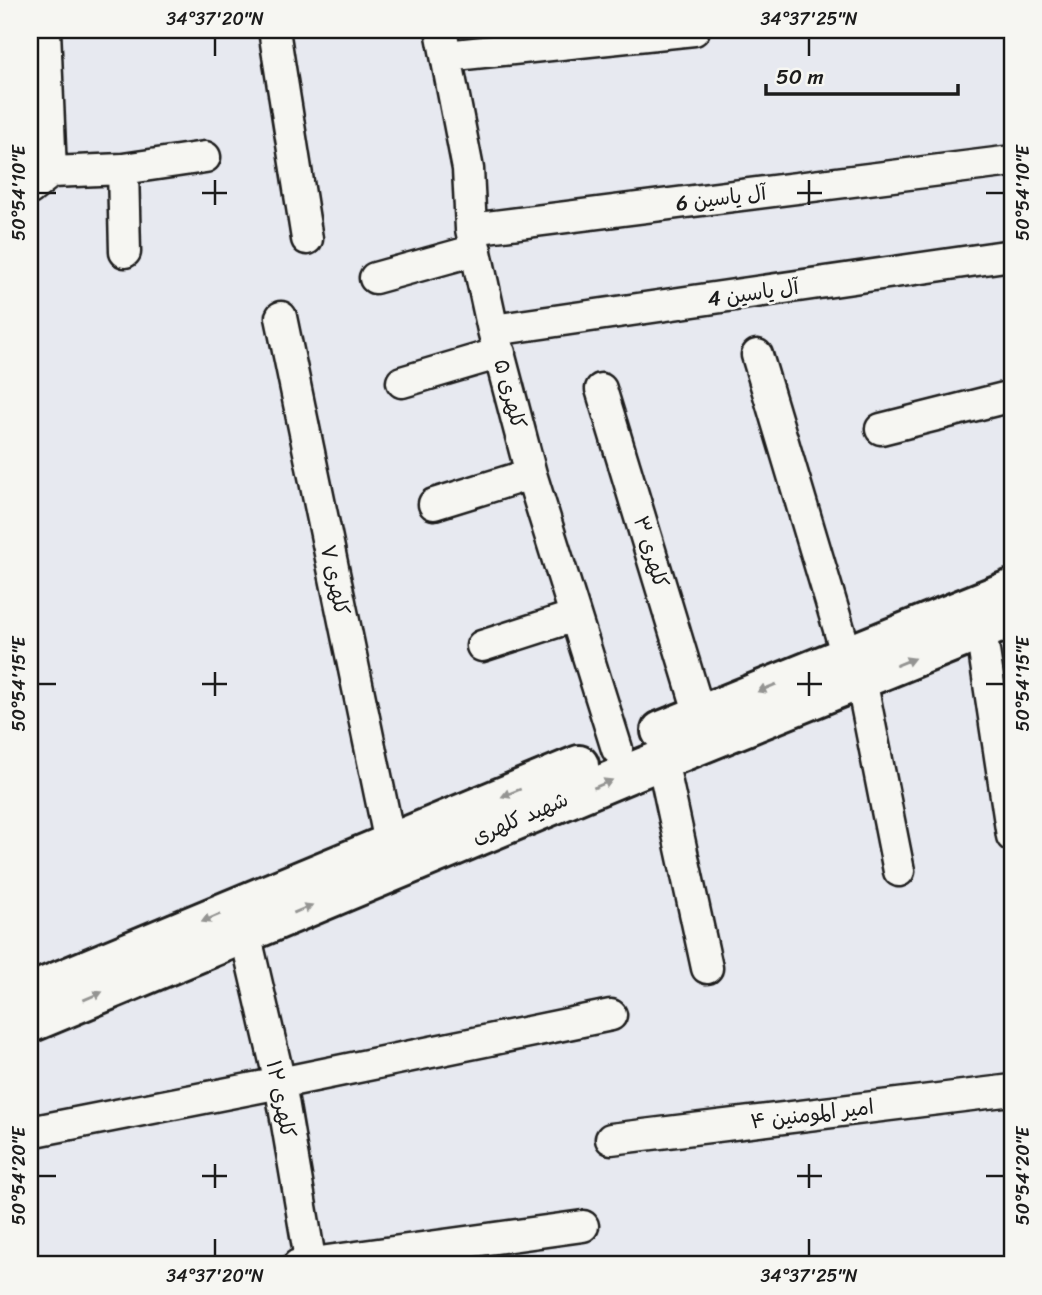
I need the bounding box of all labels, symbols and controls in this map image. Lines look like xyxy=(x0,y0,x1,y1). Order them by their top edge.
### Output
text: 34°37'20"N xyxy=(166,3,264,35)
text: 34°37'25"N xyxy=(760,3,858,35)
scale bar xyxy=(766,52,958,96)
text: 50 m xyxy=(776,58,824,96)
text: 50°54'10"E xyxy=(3,144,35,241)
text: 50°54'10"E xyxy=(1007,144,1039,241)
street label: آل یاسین 6 xyxy=(674,174,769,222)
street label: آل یاسین 4 xyxy=(705,268,802,318)
street label: کلهری ۵ xyxy=(482,355,538,433)
street label: کلهری ۳ xyxy=(622,511,680,593)
street label: کلهری ۷ xyxy=(309,541,361,619)
text: 50°54'15"E xyxy=(3,635,35,732)
text: 50°54'15"E xyxy=(1007,635,1039,732)
one-way arrow xyxy=(895,656,916,667)
one-way arrow xyxy=(757,683,778,694)
one-way arrow xyxy=(593,778,614,789)
street label: شهید کلهری xyxy=(466,781,574,855)
one-way arrow xyxy=(501,788,522,799)
one-way arrow xyxy=(292,903,313,914)
one-way arrow xyxy=(201,912,221,924)
one-way arrow xyxy=(82,991,103,1002)
street label: کلهری ۱۲ xyxy=(255,1057,307,1141)
street label: امیر المومنین ۴ xyxy=(748,1088,876,1140)
text: 50°54'20"E xyxy=(3,1126,35,1225)
text: 50°54'20"E xyxy=(1007,1126,1039,1225)
text: 34°37'20"N xyxy=(166,1260,264,1292)
text: 34°37'25"N xyxy=(760,1260,858,1292)

